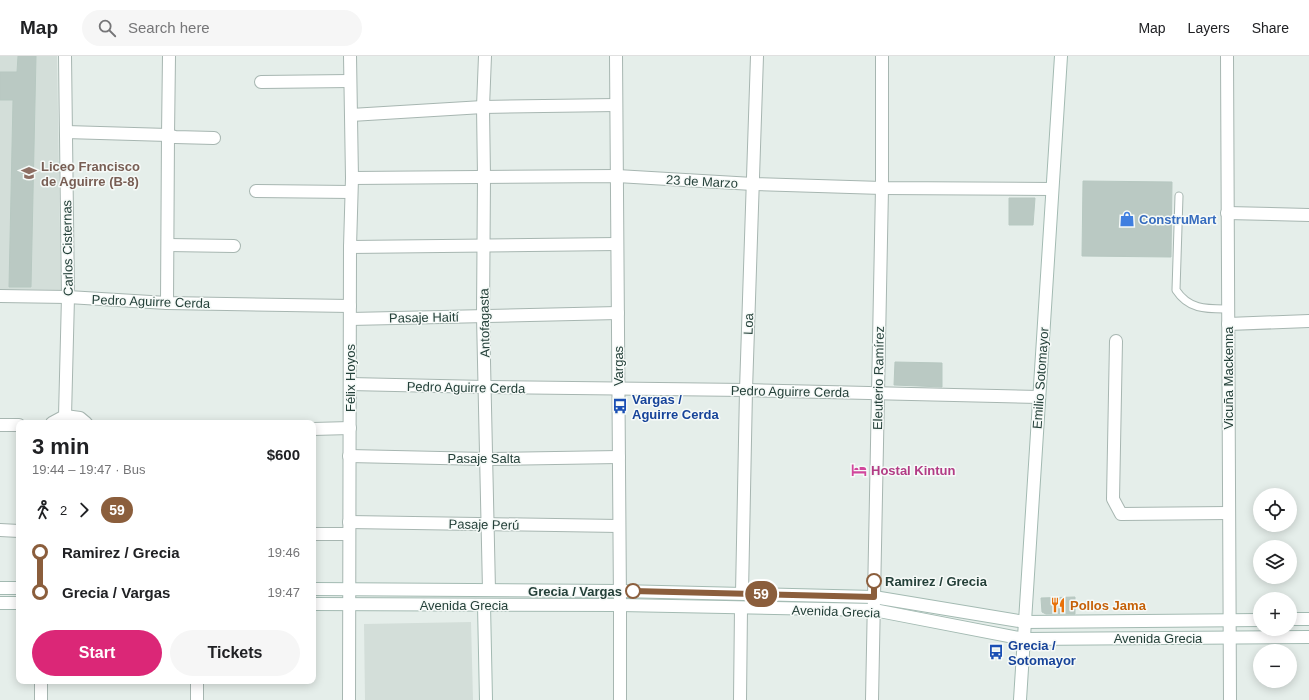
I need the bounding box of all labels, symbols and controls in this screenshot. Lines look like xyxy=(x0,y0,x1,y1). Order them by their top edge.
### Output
search box xyxy=(82,10,362,46)
text: Map xyxy=(20,17,58,38)
icon: search xyxy=(96,17,118,39)
text: Search here xyxy=(128,19,210,36)
text: Map xyxy=(1138,20,1166,36)
text: Layers xyxy=(1188,20,1230,36)
text: Share xyxy=(1252,20,1289,36)
place label: Liceo Francisco de Aguirre (B-8) xyxy=(41,159,140,189)
school or university icon: Liceo Francisco de Aguirre (B-8) xyxy=(20,164,38,182)
street label: 23 de Marzo xyxy=(665,172,738,191)
street label: Carlos Cisternas xyxy=(59,199,76,296)
shop icon: ConstruMart xyxy=(1118,210,1136,228)
place label: ConstruMart xyxy=(1139,212,1217,227)
street label: Antofagasta xyxy=(476,287,493,358)
street label: Pedro Aguirre Cerda xyxy=(91,292,211,311)
street label: Pasaje Haití xyxy=(389,309,460,326)
street label: Loa xyxy=(741,312,756,335)
street label: Eleuterio Ramírez xyxy=(870,326,887,430)
street label: Emilio Sotomayor xyxy=(1029,326,1052,429)
street label: Vicuña Mackenna xyxy=(1221,326,1236,430)
street label: Félix Hoyos xyxy=(343,344,358,412)
street label: Vargas xyxy=(611,345,626,386)
street label: Pedro Aguirre Cerda xyxy=(407,379,526,396)
street label: Pedro Aguirre Cerda xyxy=(731,383,850,400)
place label: Vargas / Aguirre Cerda xyxy=(632,392,719,422)
bus stop icon: Vargas / Aguirre Cerda xyxy=(611,397,629,415)
text: 3 min xyxy=(32,434,89,459)
text: $600 xyxy=(267,446,300,463)
street label: Pasaje Salta xyxy=(448,451,521,466)
hotel icon: Hostal Kintun xyxy=(850,461,868,479)
text: 19:44 – 19:47 · Bus xyxy=(32,462,145,477)
place label: Hostal Kintun xyxy=(871,463,956,478)
map controls xyxy=(1253,488,1297,688)
button: locate xyxy=(1253,488,1297,532)
icon: walk xyxy=(32,499,54,521)
icon: forward xyxy=(73,499,95,521)
text: 59 xyxy=(109,502,125,518)
text: 2 xyxy=(60,503,67,518)
street label: Pasaje Perú xyxy=(448,516,520,533)
button: layers xyxy=(1253,540,1297,584)
text: Ramirez / Grecia xyxy=(62,544,180,561)
text: 19:46 xyxy=(267,545,300,560)
marker: Ramirez / Grecia xyxy=(866,573,882,589)
place label: Ramirez / Grecia xyxy=(885,574,988,589)
line badge: 59 xyxy=(743,581,779,607)
marker: Grecia / Vargas xyxy=(625,583,641,599)
text: Grecia / Vargas xyxy=(62,584,170,601)
place label: Grecia / Vargas xyxy=(528,584,622,599)
text: 19:47 xyxy=(267,585,300,600)
text: 59 xyxy=(753,586,769,602)
button: + xyxy=(1253,592,1297,636)
restaurant icon: Pollos Jama xyxy=(1049,596,1067,614)
street label: Avenida Grecia xyxy=(420,598,509,613)
place label: Pollos Jama xyxy=(1070,598,1147,613)
street label: Avenida Grecia xyxy=(791,602,881,621)
button: Start xyxy=(32,630,162,676)
button: Tickets xyxy=(170,630,300,676)
street label: Avenida Grecia xyxy=(1114,631,1203,646)
place label: Grecia / Sotomayor xyxy=(1008,638,1076,668)
bus stop icon: Grecia / Sotomayor xyxy=(987,643,1005,661)
button: − xyxy=(1253,644,1297,688)

